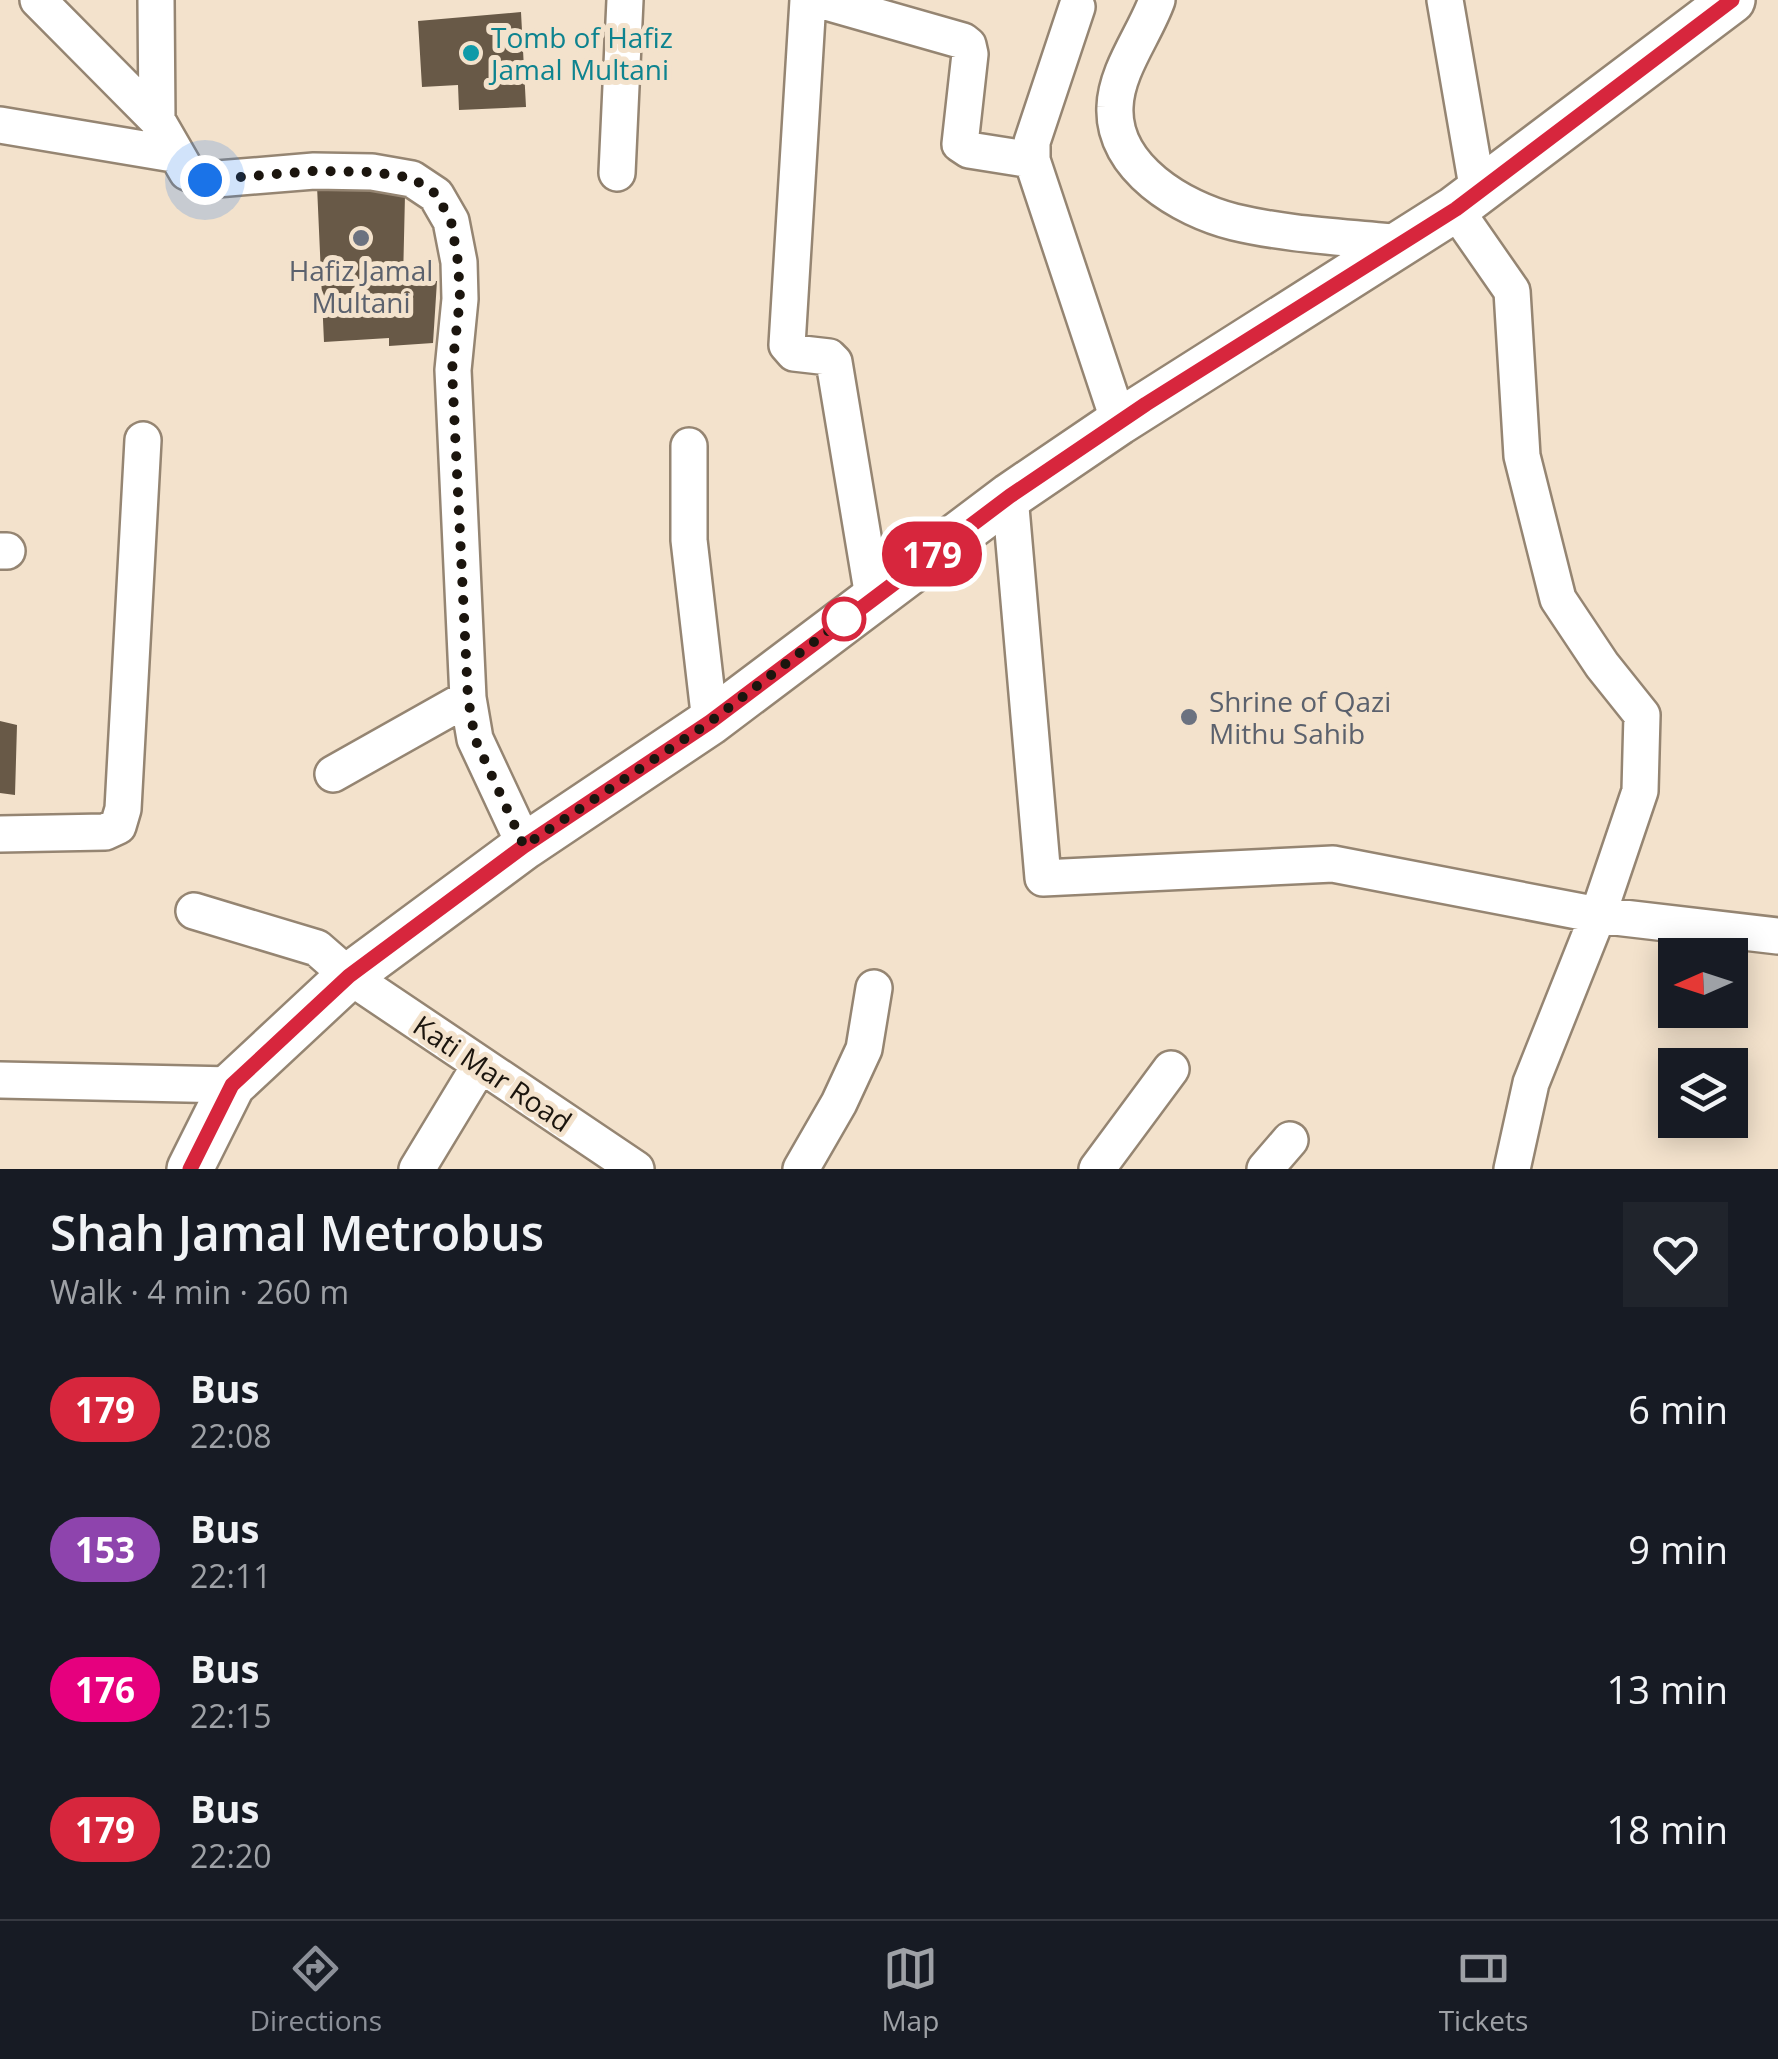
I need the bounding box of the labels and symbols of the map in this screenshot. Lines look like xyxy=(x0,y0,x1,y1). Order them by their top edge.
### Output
place label: Tomb of Hafiz Jamal Multani xyxy=(488,18,673,88)
marker: Tomb of Hafiz Jamal Multani xyxy=(460,42,482,64)
your location xyxy=(180,155,230,205)
marker: Hafiz Jamal Multani xyxy=(350,227,372,249)
place label: Hafiz Jamal Multani xyxy=(289,251,433,321)
line badge: 179 xyxy=(874,522,990,586)
unlabelled marker xyxy=(823,598,865,640)
place label: Shrine of Qazi Mithu Sahib xyxy=(1209,682,1391,752)
marker: Shrine of Qazi Mithu Sahib xyxy=(1178,706,1200,728)
north arrow xyxy=(1658,938,1748,1028)
street label: Kati Mar Road xyxy=(406,1006,580,1140)

